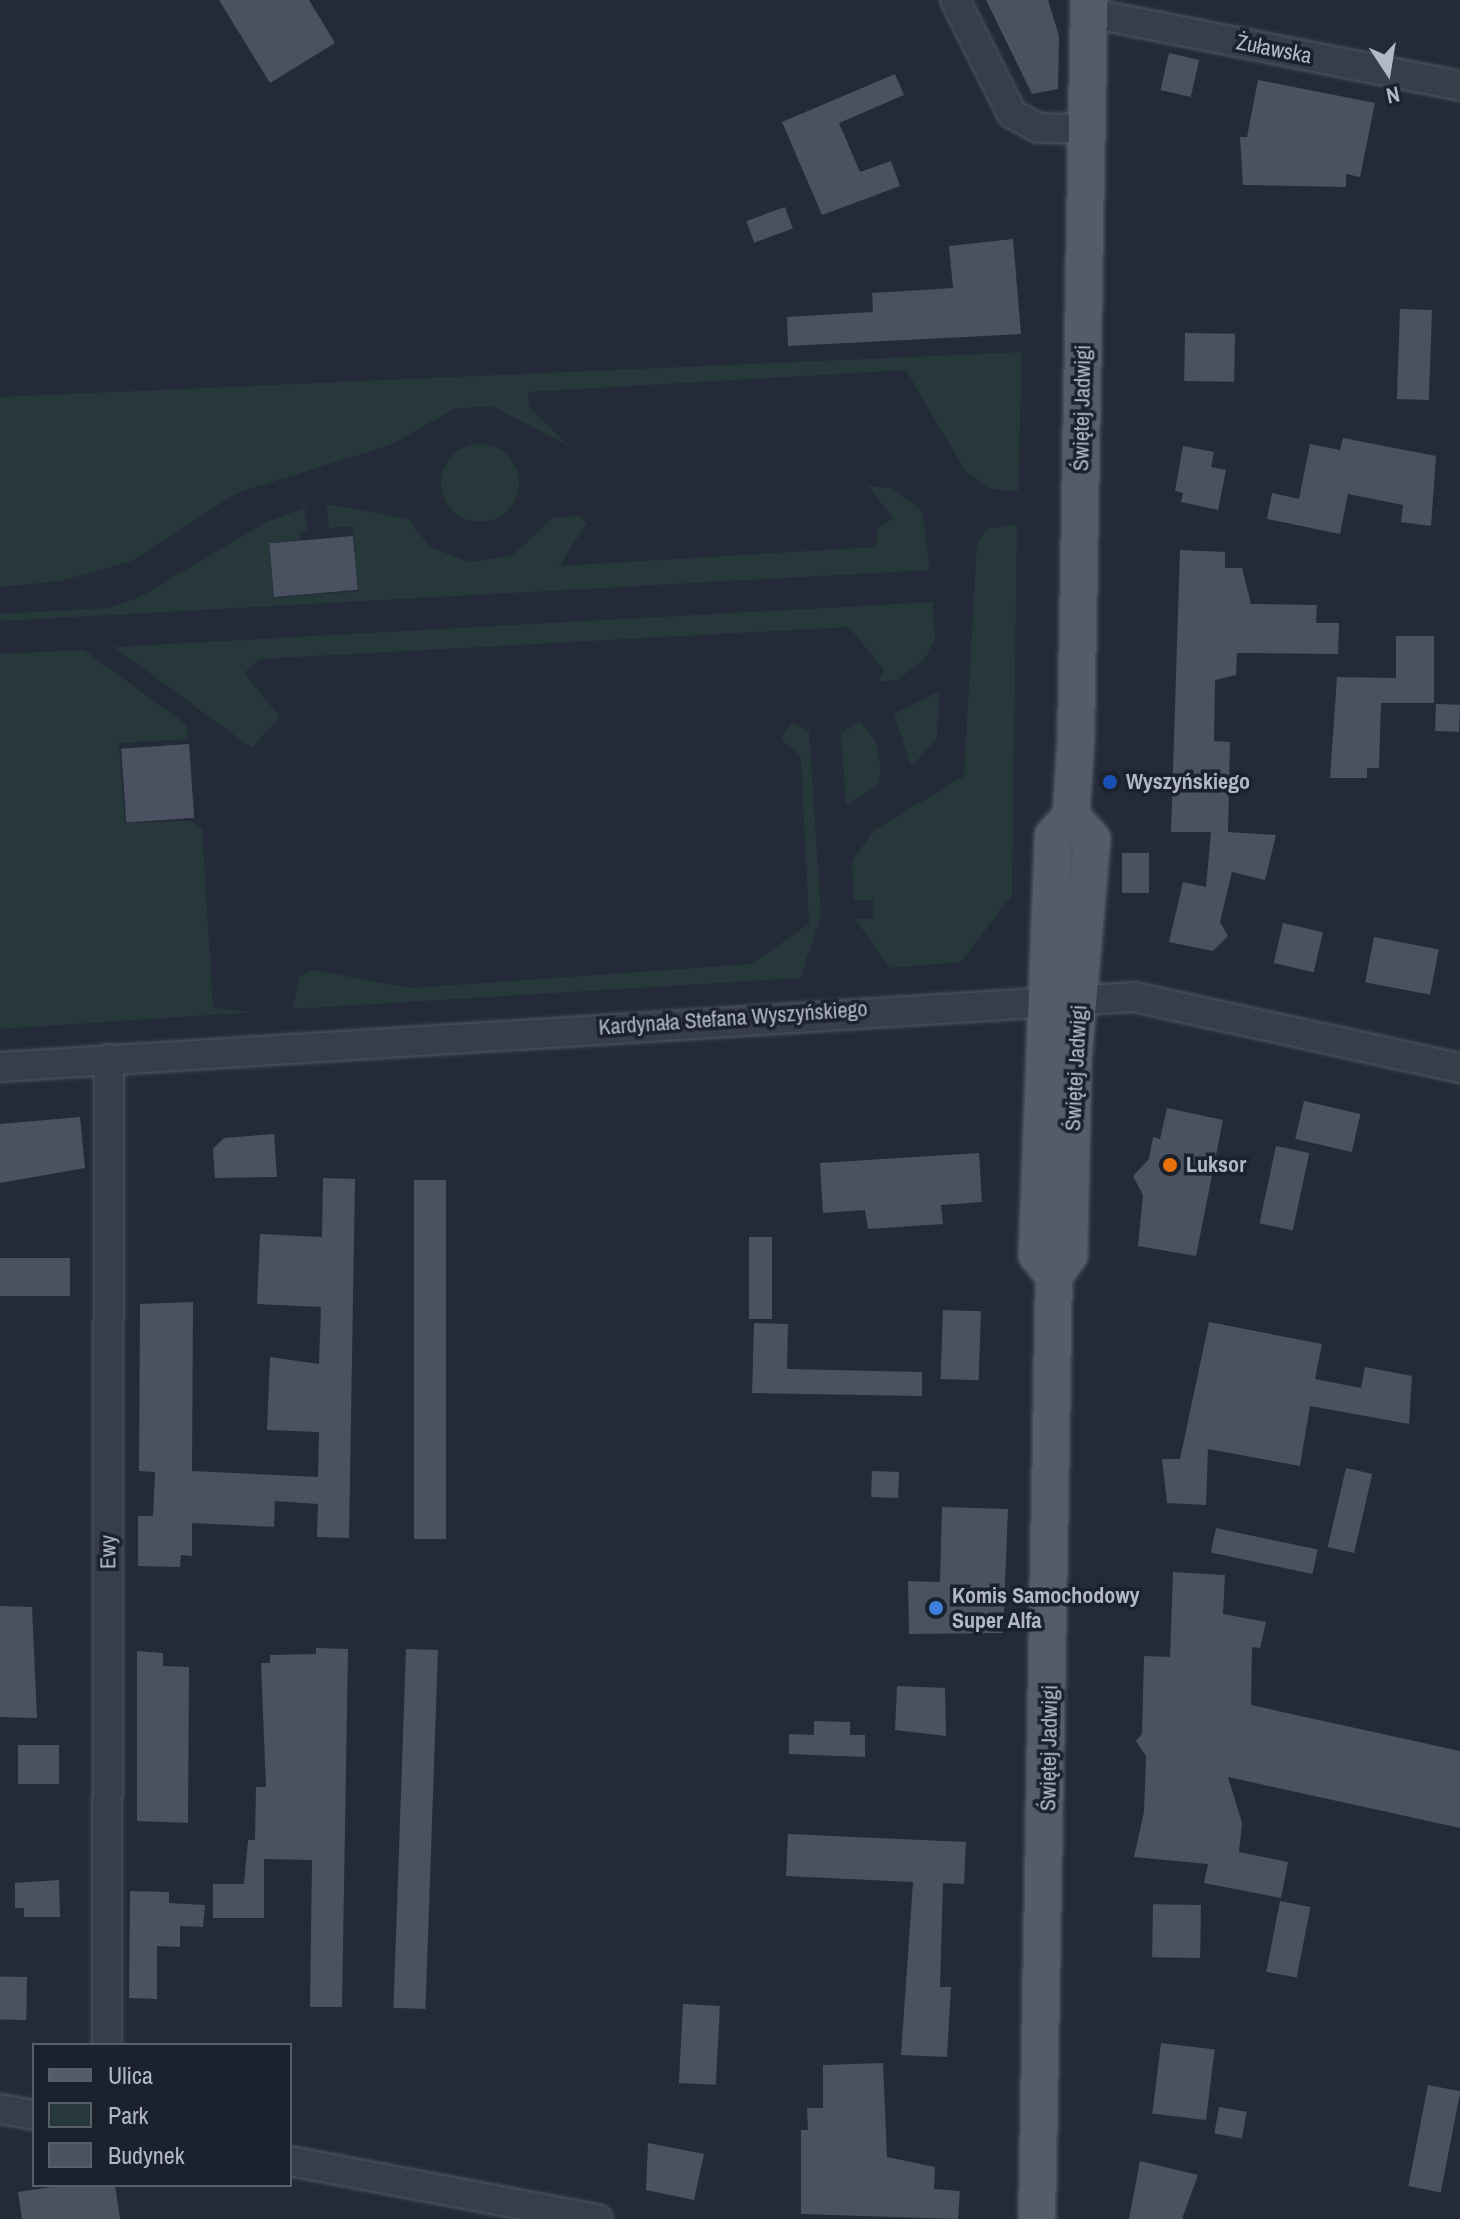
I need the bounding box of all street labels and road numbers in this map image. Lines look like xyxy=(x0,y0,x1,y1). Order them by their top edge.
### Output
street label: Żuławska xyxy=(1234,29,1314,69)
street label: Świętej Jadwigi xyxy=(1068,345,1096,471)
street label: Kardynała Stefana Wyszyńskiego xyxy=(598,995,868,1041)
street label: Świętej Jadwigi xyxy=(1060,1004,1092,1132)
street label: Ewy xyxy=(95,1535,121,1569)
street label: Świętej Jadwigi xyxy=(1035,1685,1063,1811)

